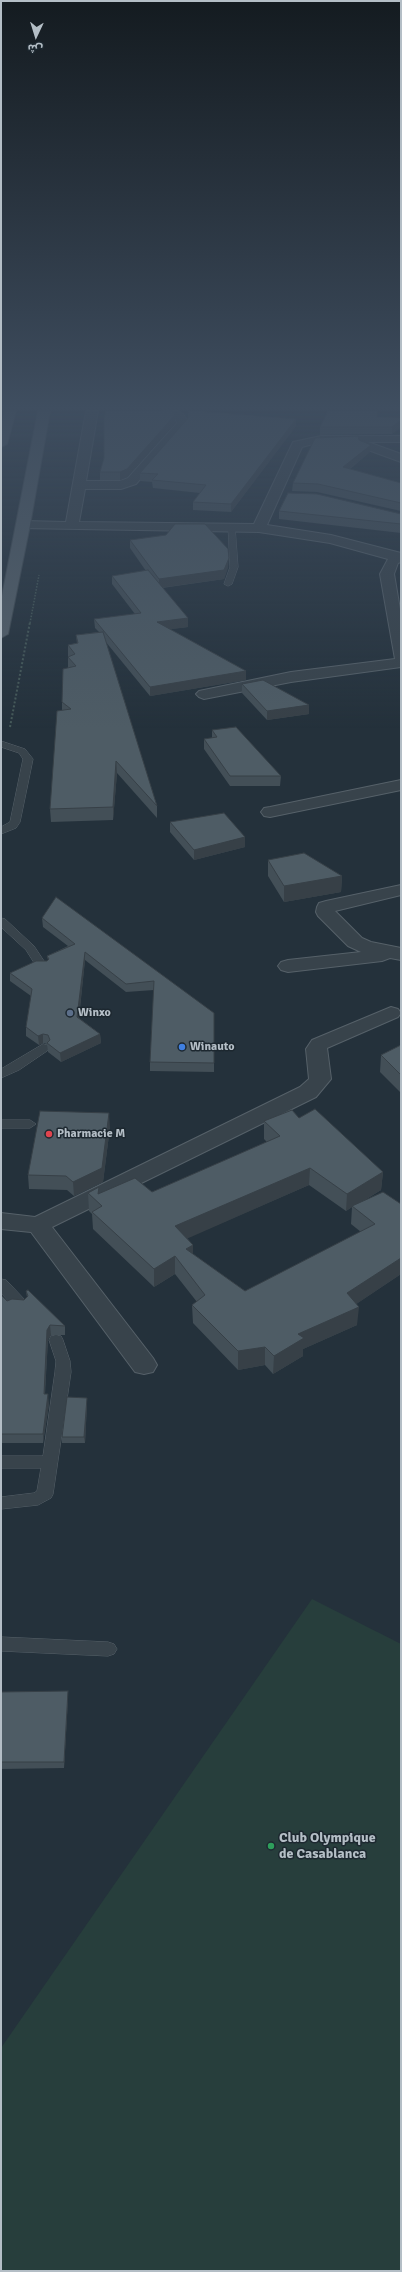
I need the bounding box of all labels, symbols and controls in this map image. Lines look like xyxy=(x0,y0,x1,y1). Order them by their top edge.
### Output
north arrow xyxy=(16,16,56,56)
text: ش xyxy=(27,41,43,55)
place label: Winxo xyxy=(78,1006,111,1020)
marker: Winxo xyxy=(65,1008,75,1018)
place label: Winauto xyxy=(190,1040,234,1054)
marker: Winauto xyxy=(177,1042,187,1052)
place label: Pharmacie M xyxy=(57,1127,125,1141)
marker: Pharmacie M xyxy=(44,1129,54,1139)
place label: Club Olympique de Casablanca xyxy=(279,1830,376,1862)
marker: Club Olympique de Casablanca xyxy=(266,1841,276,1851)

